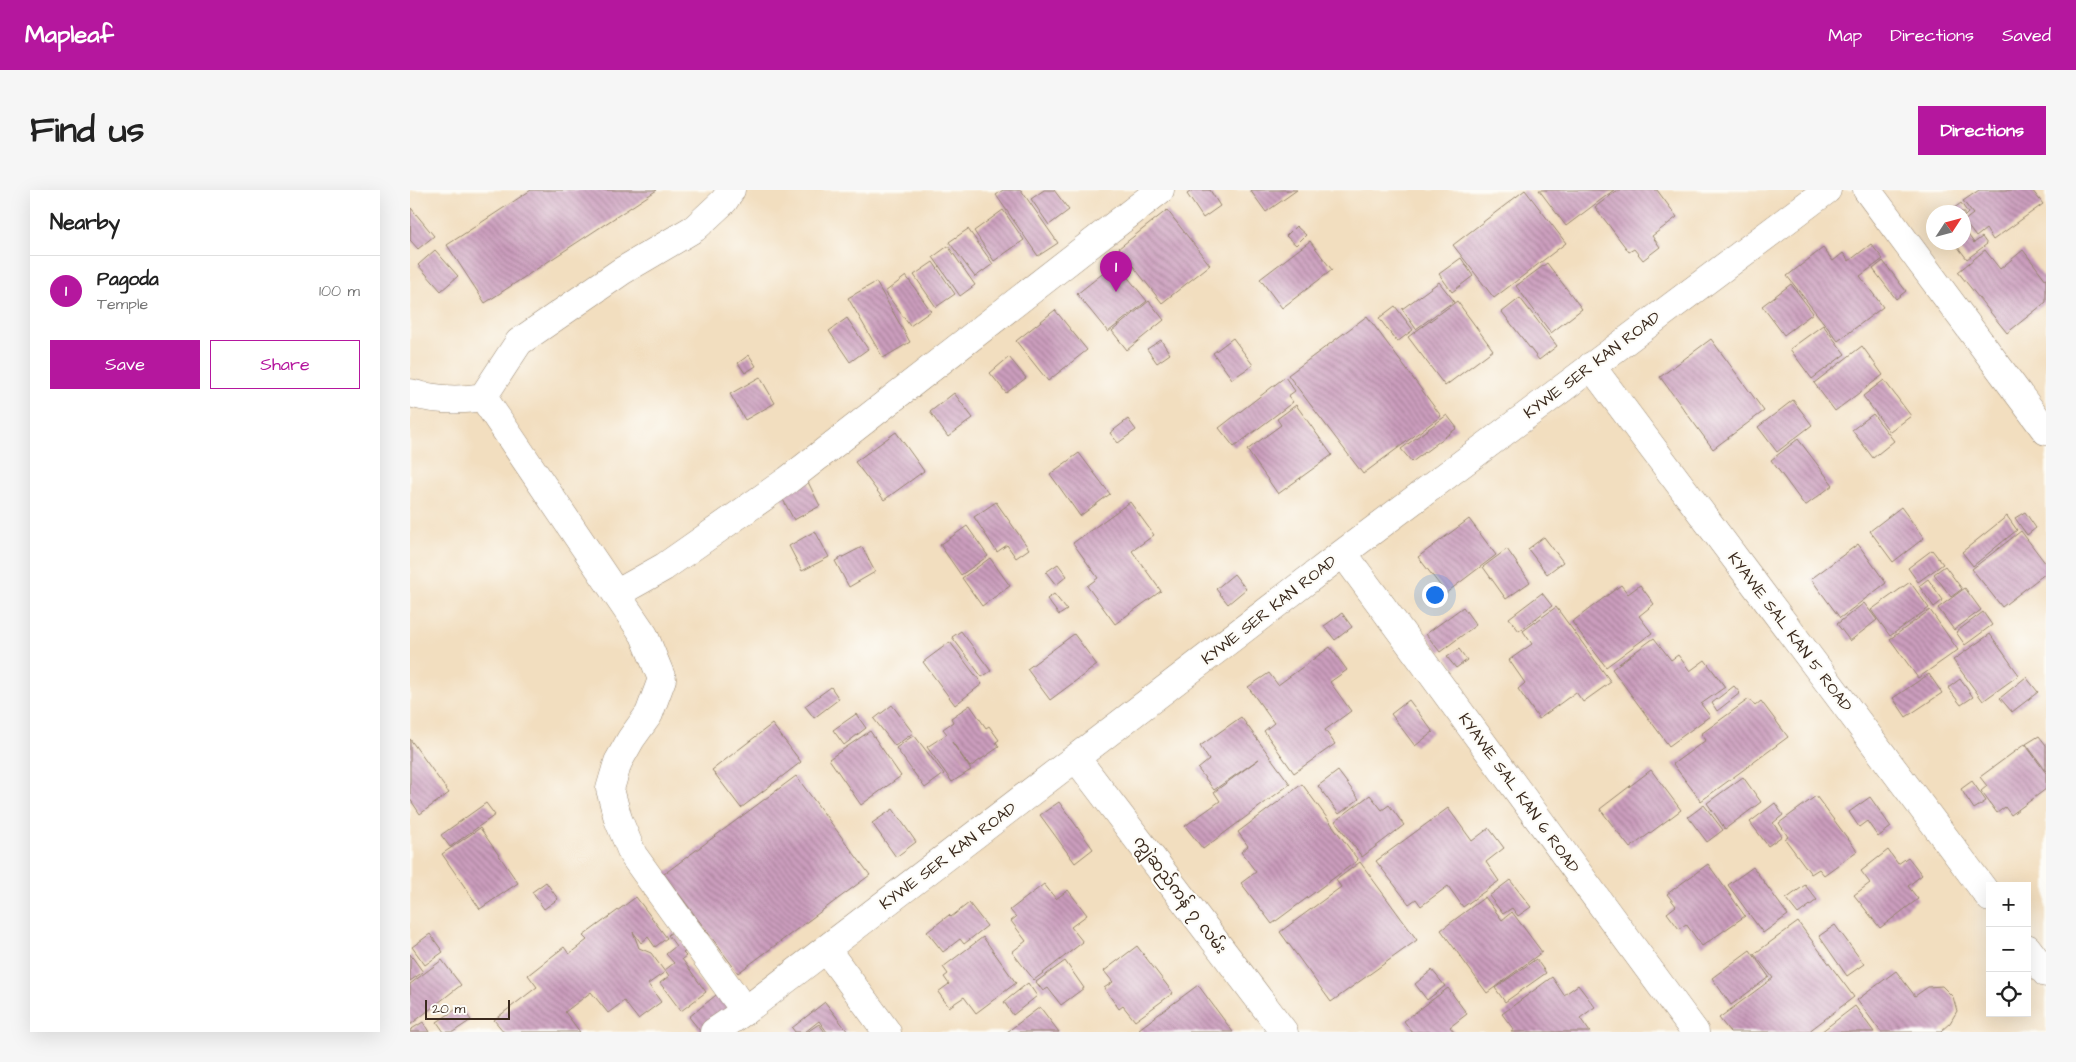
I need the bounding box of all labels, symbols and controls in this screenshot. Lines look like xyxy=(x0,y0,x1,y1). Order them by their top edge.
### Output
text: Mapleaf xyxy=(25,18,114,52)
text: Map xyxy=(1828,23,1862,48)
text: Directions xyxy=(1890,23,1974,48)
text: Saved xyxy=(2002,23,2051,48)
text: Find us xyxy=(30,106,144,155)
button: Directions xyxy=(1918,106,2046,155)
north arrow xyxy=(1926,205,1971,250)
text: Nearby xyxy=(50,208,120,237)
pin: 1 xyxy=(1100,251,1132,292)
text: Pagoda xyxy=(97,266,159,293)
text: 1 xyxy=(65,280,67,302)
text: 100 m xyxy=(319,280,360,302)
text: Temple xyxy=(97,293,148,315)
street label: KYWE SER KAN ROAD xyxy=(1519,306,1665,424)
button: Save xyxy=(50,340,200,389)
button: Share xyxy=(210,340,360,389)
street label: KYAWE SAL KAN 5 ROAD xyxy=(1723,548,1857,716)
street label: KYWE SER KAN ROAD xyxy=(1197,550,1341,670)
your location xyxy=(1422,582,1448,608)
street label: KYAWE SAL KAN 6 ROAD xyxy=(1453,708,1585,878)
street label: KYWE SER KAN ROAD xyxy=(875,797,1021,915)
street label: ကျွဲဆည်ကန် ၇ လမ်း xyxy=(1125,831,1232,961)
map controls xyxy=(1986,882,2031,1017)
button: + xyxy=(1986,882,2031,927)
button: − xyxy=(1986,927,2031,972)
button: locate xyxy=(1986,972,2031,1017)
scale bar xyxy=(425,997,510,1020)
text: 20 m xyxy=(432,999,465,1019)

